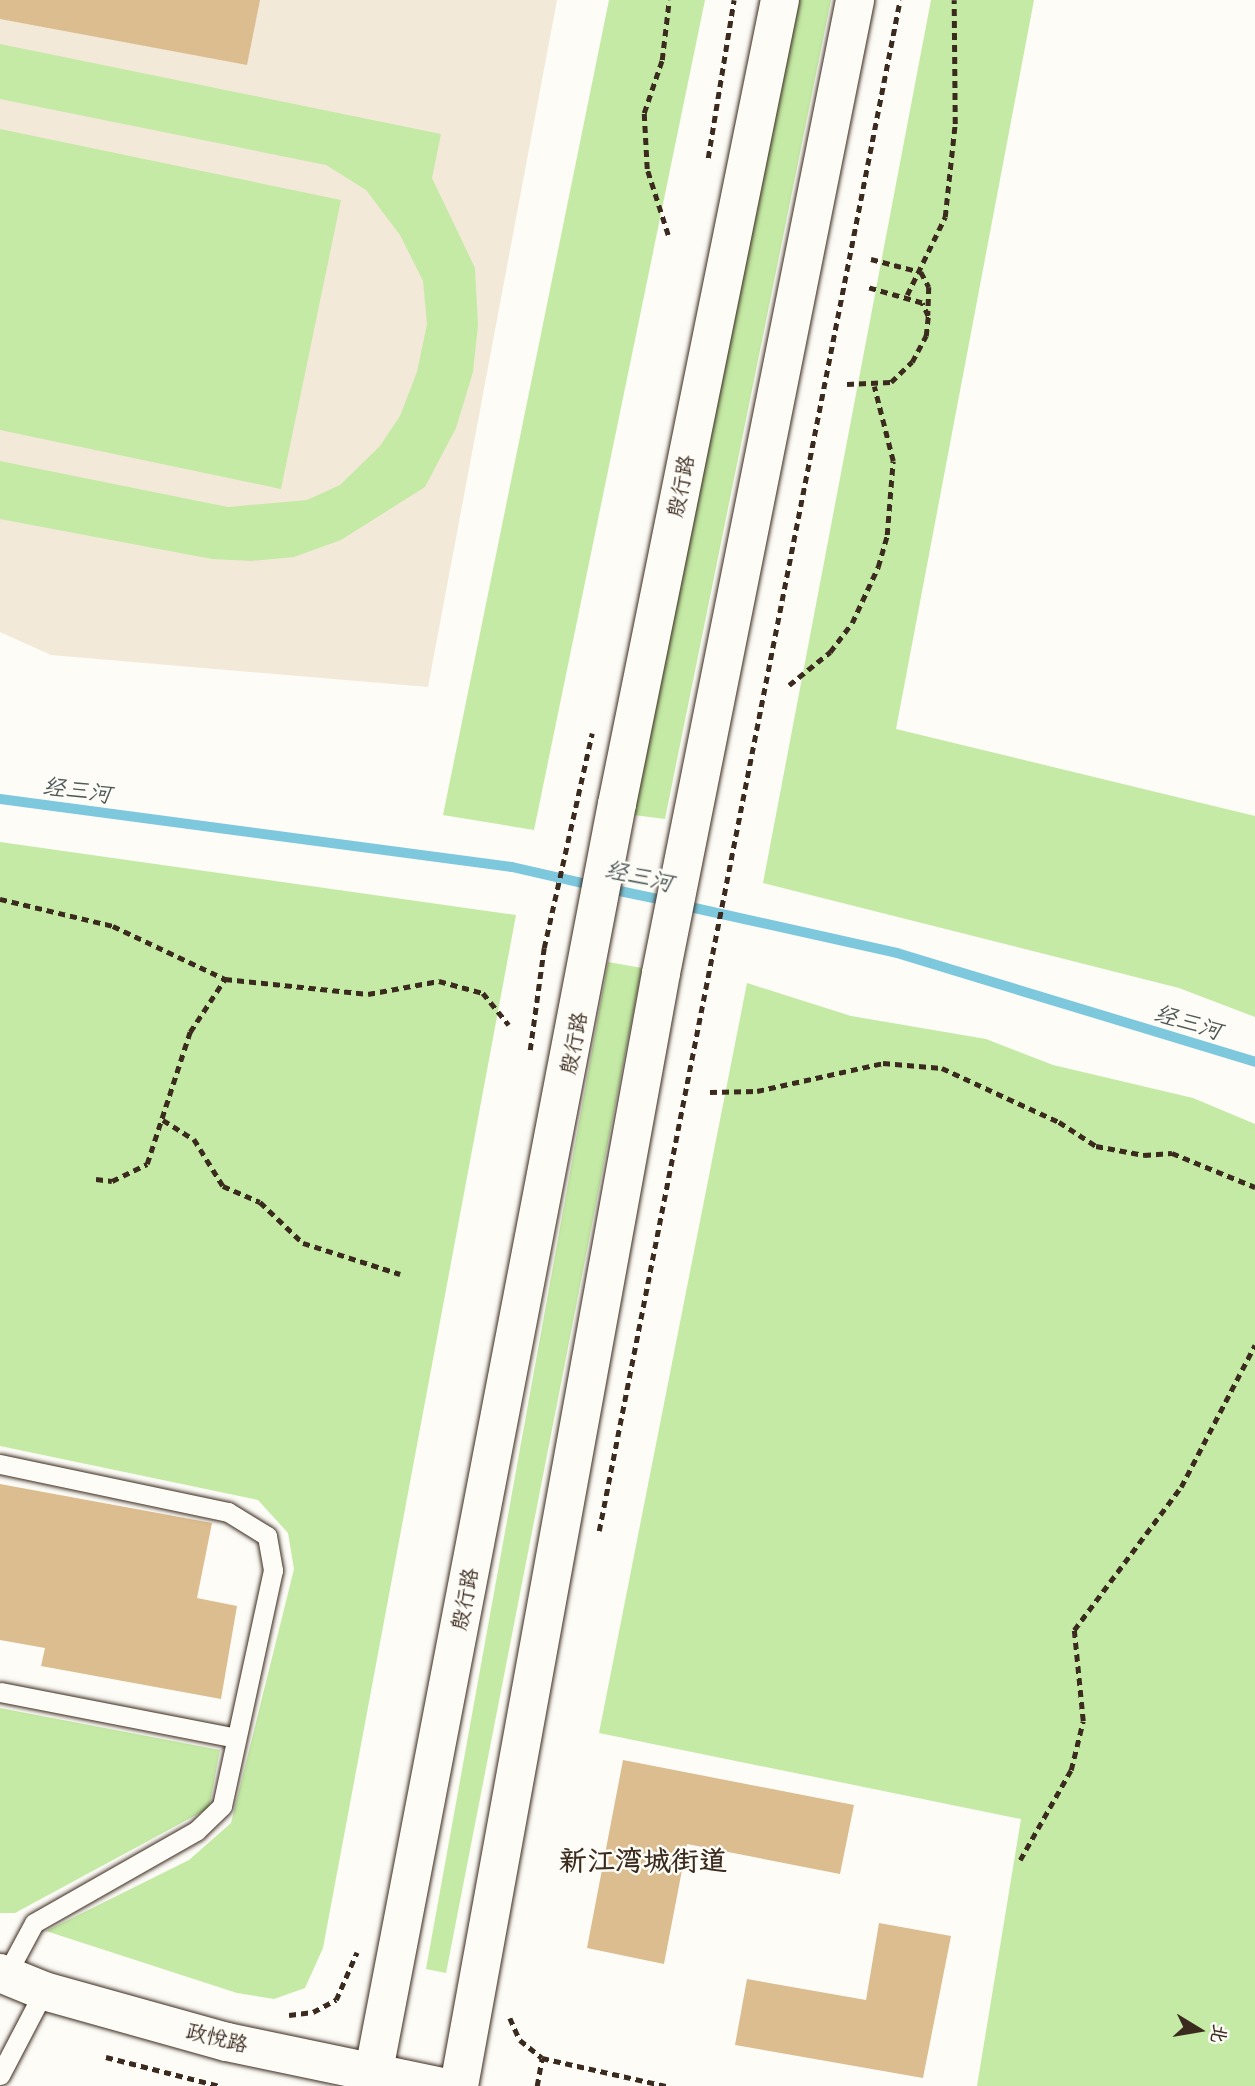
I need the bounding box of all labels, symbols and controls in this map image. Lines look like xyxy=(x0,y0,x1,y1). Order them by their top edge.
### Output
street label: 殷行路 xyxy=(663,453,699,519)
water label: 经三河 xyxy=(41,772,113,808)
water label: 经三河 xyxy=(602,855,676,897)
water label: 经三河 xyxy=(1151,999,1225,1045)
street label: 殷行路 xyxy=(556,1010,592,1076)
street label: 殷行路 xyxy=(447,1566,483,1632)
district label: 新江湾城街道 xyxy=(559,1843,727,1877)
north arrow xyxy=(1164,1995,1234,2065)
street label: 政悦路 xyxy=(183,2018,251,2058)
text: 北 xyxy=(1205,2022,1234,2046)

